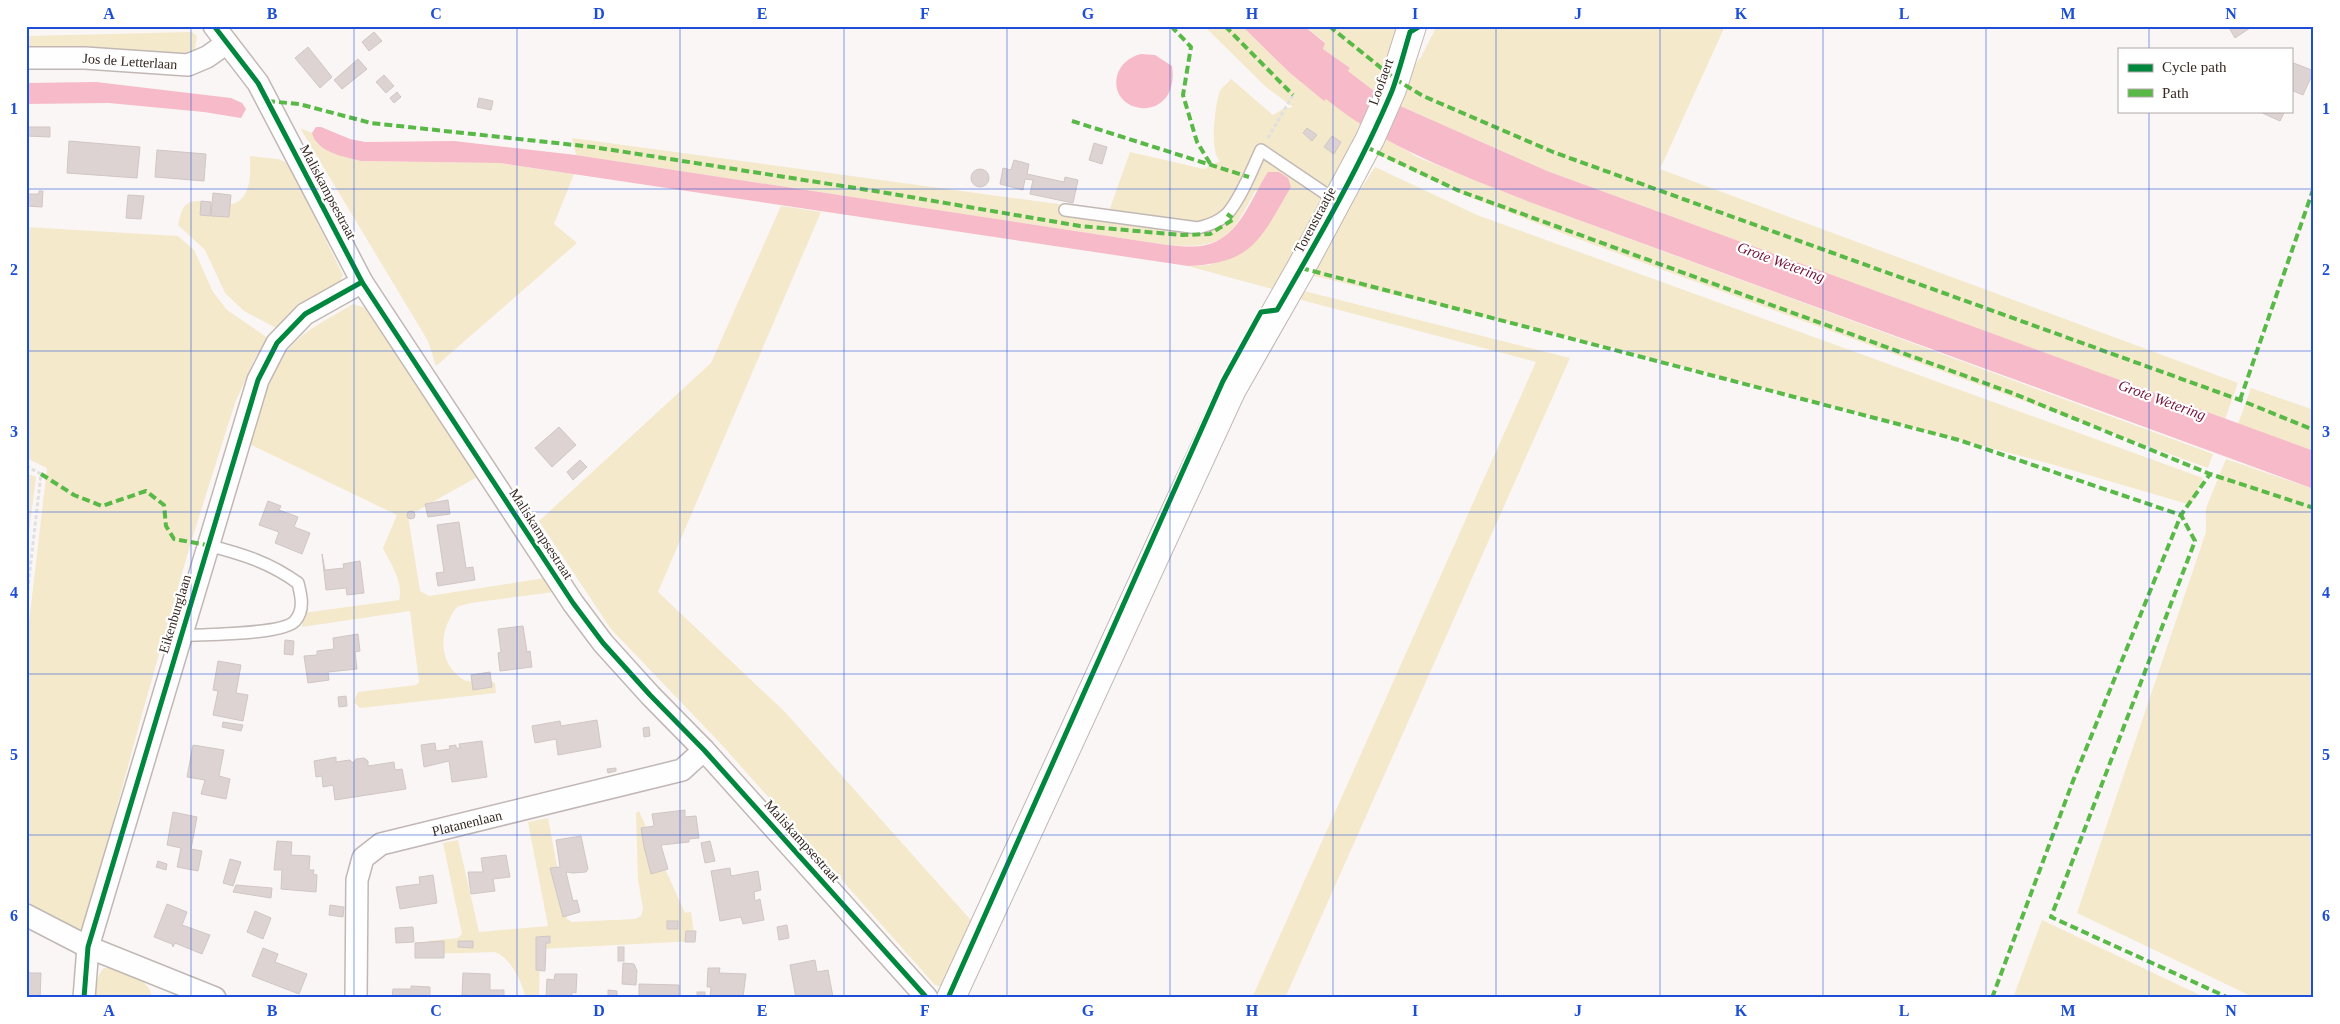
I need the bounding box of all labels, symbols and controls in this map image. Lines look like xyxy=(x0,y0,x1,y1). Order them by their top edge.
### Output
text: A xyxy=(103,5,115,22)
text: B xyxy=(267,5,278,22)
text: C xyxy=(430,5,442,22)
text: D xyxy=(593,5,605,22)
text: E xyxy=(757,5,767,22)
text: F xyxy=(920,5,930,22)
text: G xyxy=(1082,5,1095,22)
text: H xyxy=(1246,5,1259,22)
text: I xyxy=(1412,5,1418,22)
text: J xyxy=(1574,5,1582,22)
text: K xyxy=(1735,5,1748,22)
text: L xyxy=(1899,5,1909,22)
text: M xyxy=(2060,5,2076,22)
text: N xyxy=(2225,5,2237,22)
legend xyxy=(2118,48,2292,112)
street label: Jos de Letterlaan xyxy=(82,50,178,72)
street label: Loofaert xyxy=(1366,57,1396,107)
text: Cycle path xyxy=(2162,59,2227,75)
text: Path xyxy=(2162,85,2189,101)
text: 1 xyxy=(10,100,18,117)
text: 1 xyxy=(2322,100,2330,117)
street label: Maliskampsestraat xyxy=(297,142,359,242)
street label: Torenstraatje xyxy=(1291,184,1339,256)
water label: Grote Wetering xyxy=(1735,239,1827,285)
text: 2 xyxy=(10,261,18,278)
text: 2 xyxy=(2322,261,2330,278)
water label: Grote Wetering xyxy=(2116,377,2208,423)
text: 3 xyxy=(10,423,18,440)
text: 3 xyxy=(2322,423,2330,440)
street label: Maliskampsestraat xyxy=(506,486,576,582)
street label: Eikenburglaan xyxy=(156,573,194,655)
text: 4 xyxy=(10,584,18,601)
text: 4 xyxy=(2322,584,2330,601)
text: 5 xyxy=(10,746,18,763)
text: 5 xyxy=(2322,746,2330,763)
street label: Maliskampsestraat xyxy=(761,797,843,885)
street label: Platanenlaan xyxy=(430,807,503,839)
text: 6 xyxy=(10,907,18,924)
text: 6 xyxy=(2322,907,2330,924)
text: A xyxy=(103,1002,115,1019)
text: B xyxy=(267,1002,278,1019)
text: C xyxy=(430,1002,442,1019)
text: D xyxy=(593,1002,605,1019)
text: E xyxy=(757,1002,767,1019)
text: F xyxy=(920,1002,930,1019)
text: G xyxy=(1082,1002,1095,1019)
text: H xyxy=(1246,1002,1259,1019)
text: I xyxy=(1412,1002,1418,1019)
text: J xyxy=(1574,1002,1582,1019)
text: K xyxy=(1735,1002,1748,1019)
text: L xyxy=(1899,1002,1909,1019)
text: M xyxy=(2060,1002,2076,1019)
text: N xyxy=(2225,1002,2237,1019)

